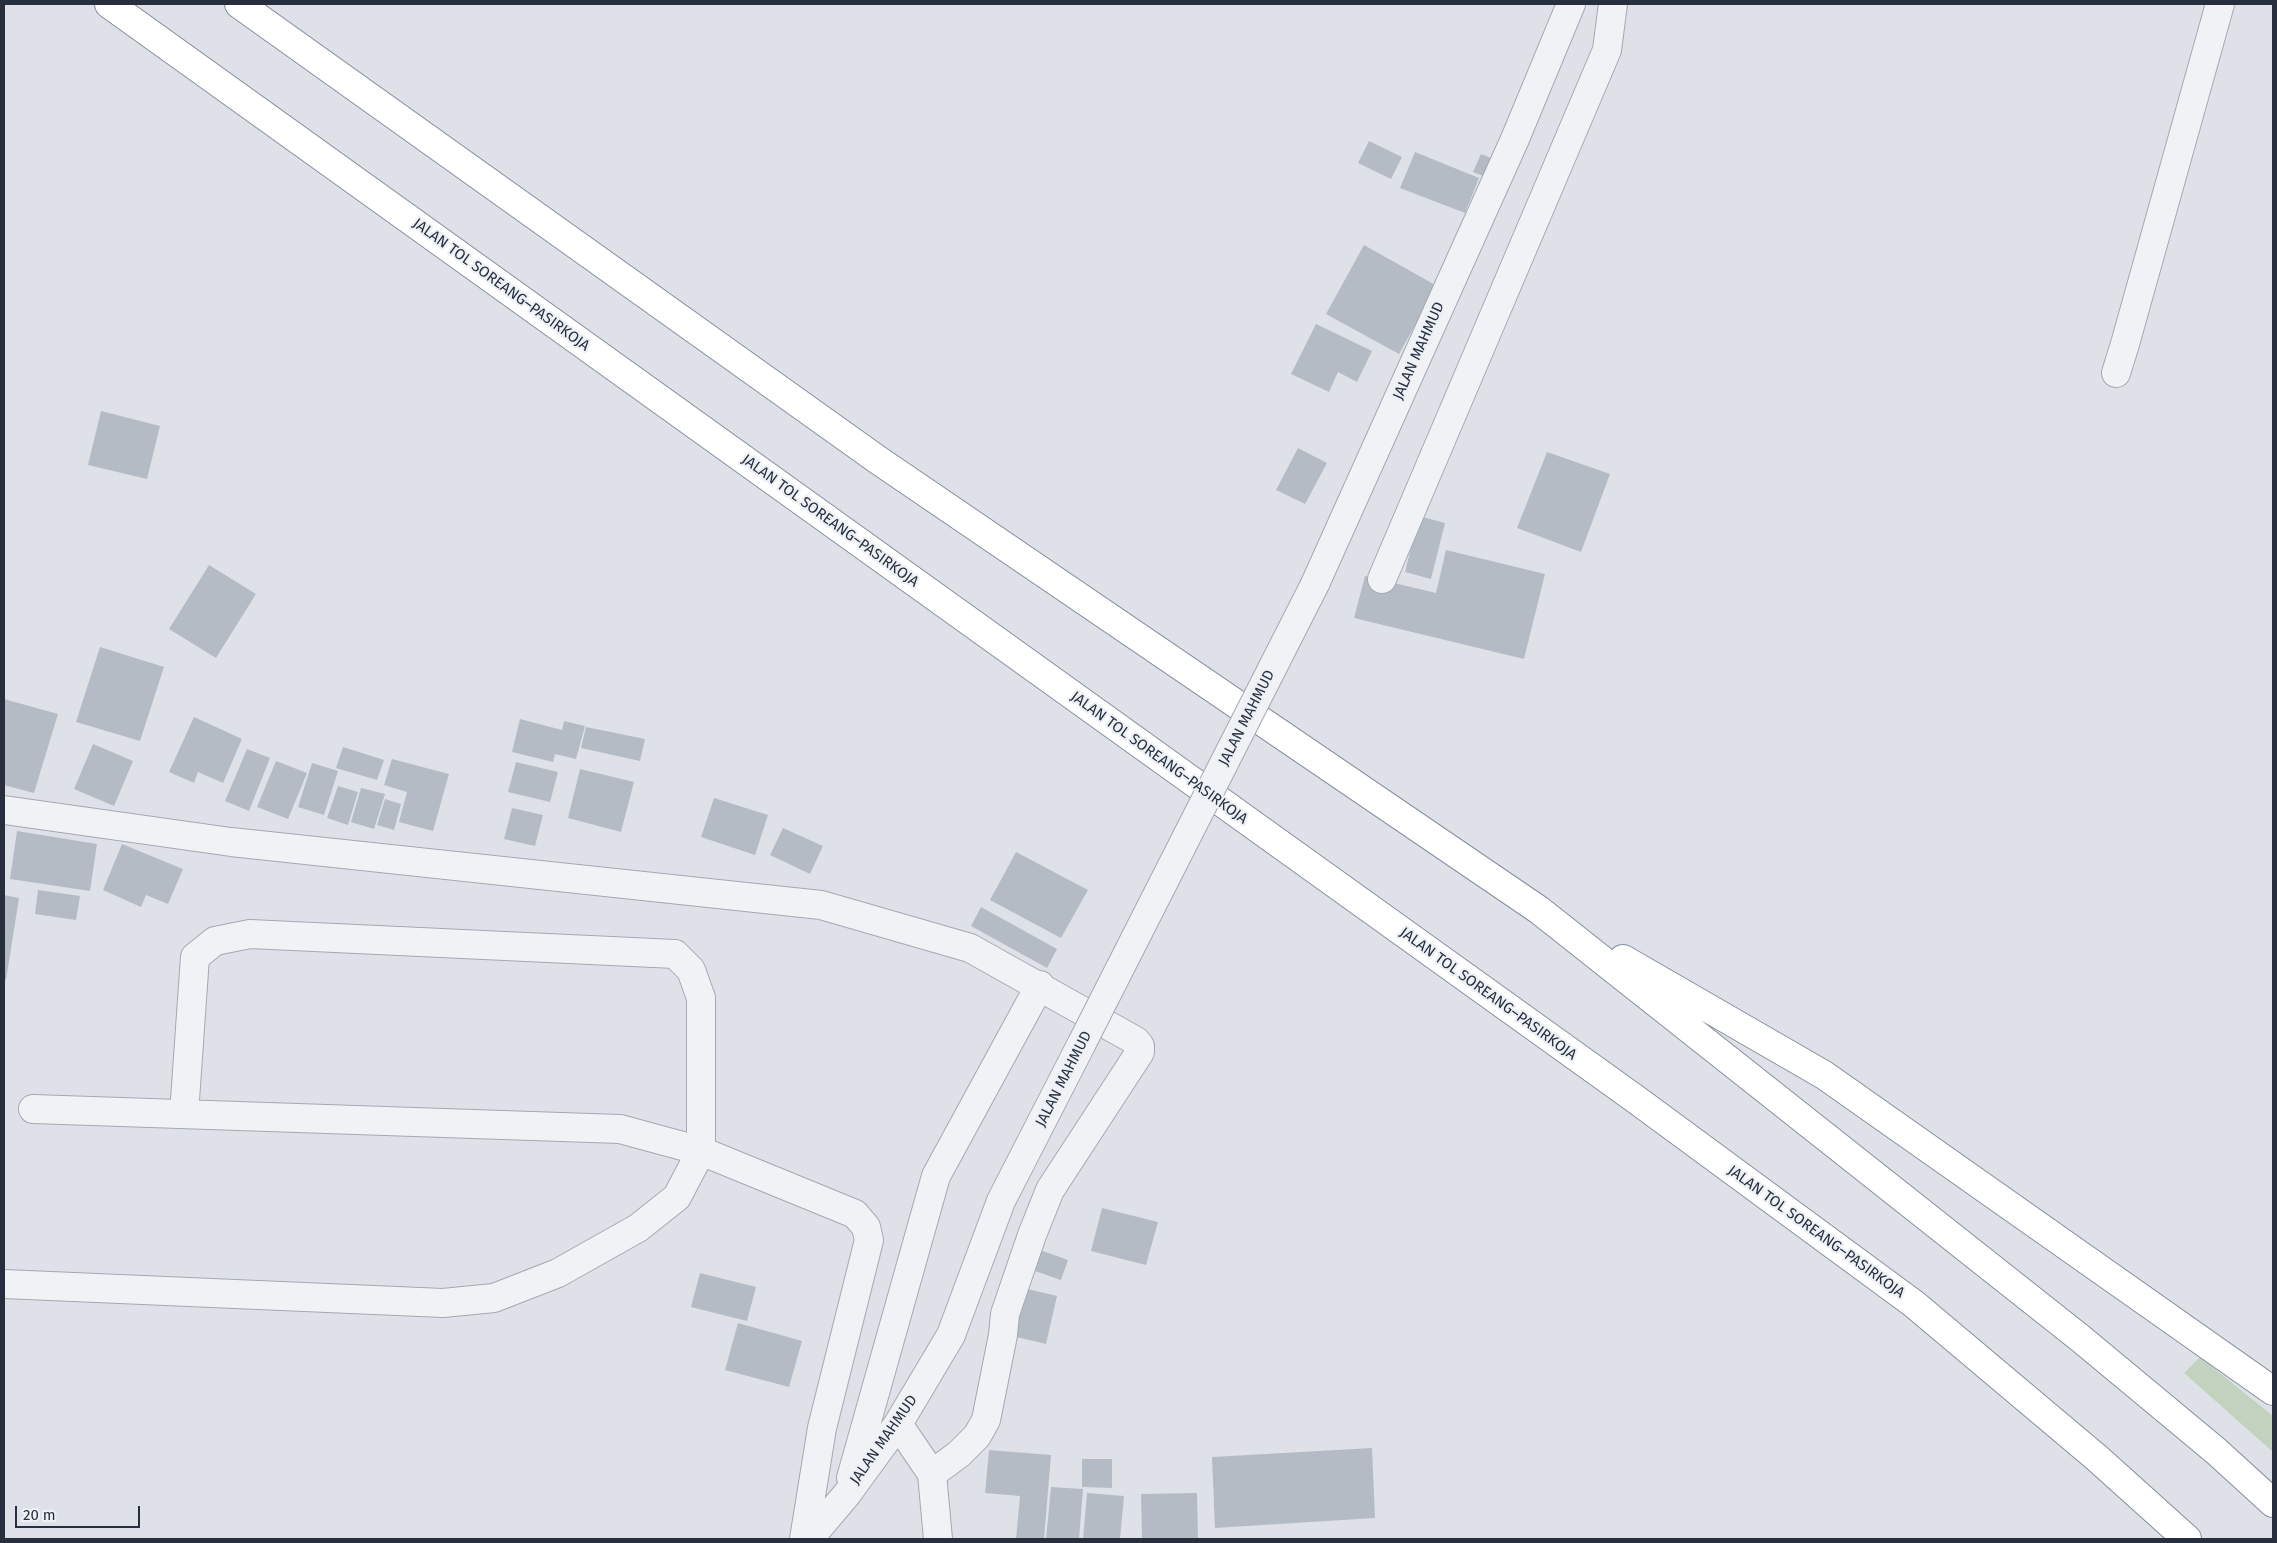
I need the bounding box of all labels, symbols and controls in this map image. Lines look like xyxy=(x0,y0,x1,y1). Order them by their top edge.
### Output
street label: JALAN TOL SOREANG–PASIRKOJA xyxy=(409,215,593,355)
street label: JALAN MAHMUD xyxy=(1389,299,1449,403)
street label: JALAN TOL SOREANG–PASIRKOJA xyxy=(738,451,922,591)
street label: JALAN MAHMUD xyxy=(1215,667,1279,769)
street label: JALAN TOL SOREANG–PASIRKOJA xyxy=(1067,688,1251,828)
street label: JALAN TOL SOREANG–PASIRKOJA xyxy=(1396,924,1580,1064)
street label: JALAN MAHMUD xyxy=(1032,1028,1096,1130)
street label: JALAN TOL SOREANG–PASIRKOJA xyxy=(1724,1162,1908,1302)
street label: JALAN MAHMUD xyxy=(846,1392,922,1488)
scale bar xyxy=(18,1496,142,1528)
text: 20 m xyxy=(23,1506,56,1524)

